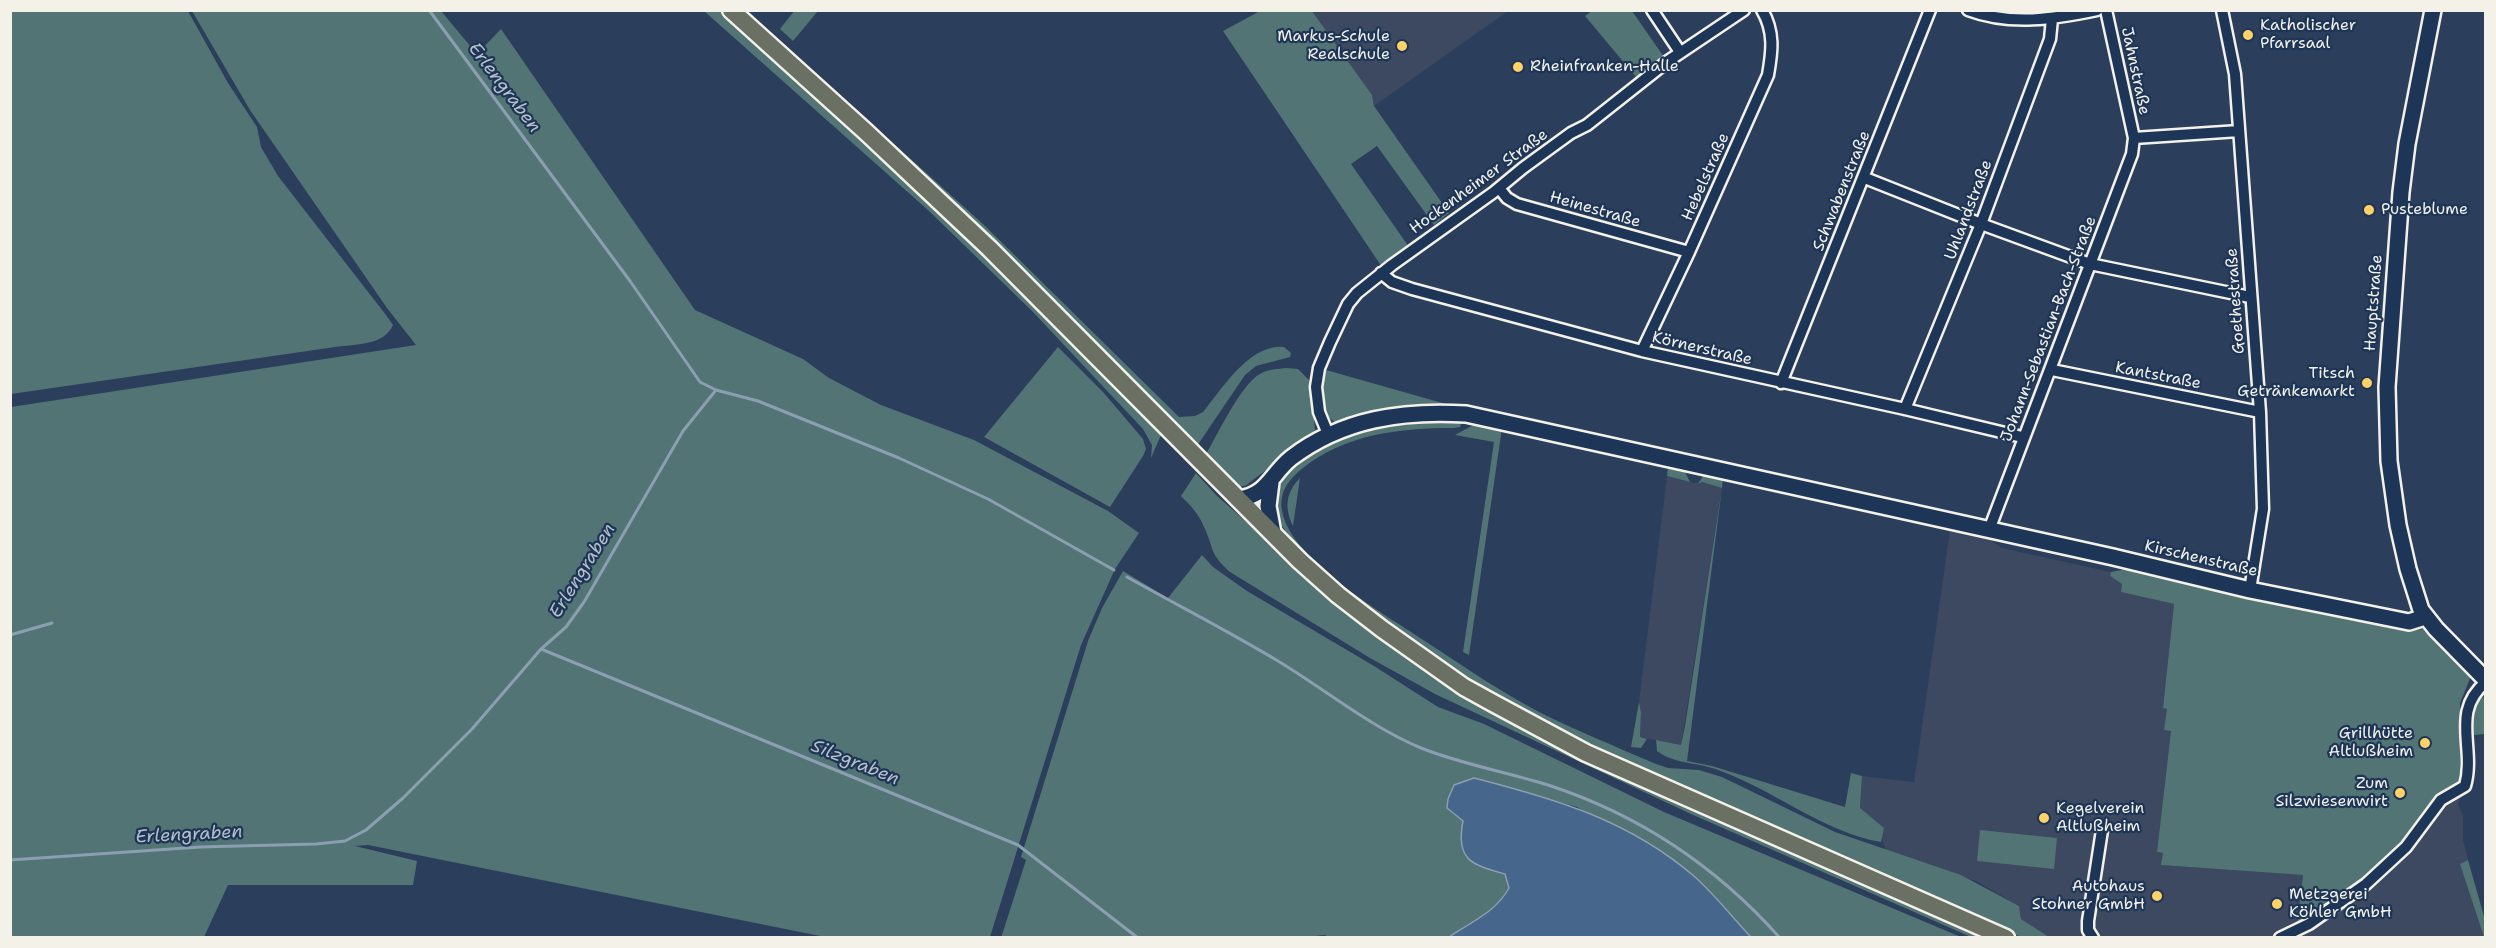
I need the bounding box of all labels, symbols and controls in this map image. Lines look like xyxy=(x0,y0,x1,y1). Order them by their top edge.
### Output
place label: Katholischer Pfarrsaal xyxy=(2260,16,2356,54)
street label: Jahnstraße xyxy=(2116,25,2154,117)
place label: Markus-Schule Realschule xyxy=(1277,27,1390,65)
marker: Katholischer Pfarrsaal xyxy=(2241,28,2255,42)
water label: Erlengraben xyxy=(463,39,545,137)
marker: Markus-Schule Realschule xyxy=(1395,39,1409,53)
place label: Rheinfranken-Halle xyxy=(1530,57,1679,77)
marker: Rheinfranken-Halle xyxy=(1511,60,1525,74)
street label: Hockenheimer Straße xyxy=(1406,125,1552,239)
street label: Schwabenstraße xyxy=(1809,128,1875,254)
street label: Hebelstraße xyxy=(1678,130,1734,224)
street label: Uhlandstraße xyxy=(1941,157,1997,263)
street label: Heinestraße xyxy=(1547,188,1643,232)
place label: Pusteblume xyxy=(2381,200,2468,220)
marker: Pusteblume xyxy=(2362,203,2376,217)
street label: Johann-Sebastian-Bach-Straße xyxy=(1997,214,2101,444)
street label: Goethestraße xyxy=(2223,247,2249,355)
street label: Hauptstraße xyxy=(2361,254,2387,352)
street label: Körnerstraße xyxy=(1650,328,1754,370)
street label: Kantstraße xyxy=(2114,358,2202,394)
place label: Titsch Getränkemarkt xyxy=(2237,364,2355,402)
marker: Titsch Getränkemarkt xyxy=(2360,376,2374,390)
water label: Erlengraben xyxy=(545,520,621,622)
street label: Kirschenstraße xyxy=(2143,537,2259,581)
place label: Grillhütte Altlußheim xyxy=(2329,724,2413,762)
water label: Silzgraben xyxy=(808,736,902,790)
marker: Grillhütte Altlußheim xyxy=(2418,736,2432,750)
place label: Zum Silzwiesenwirt xyxy=(2275,774,2388,812)
marker: Zum Silzwiesenwirt xyxy=(2393,786,2407,800)
place label: Kegelverein Altlußheim xyxy=(2056,799,2144,837)
marker: Kegelverein Altlußheim xyxy=(2037,811,2051,825)
water label: Erlengraben xyxy=(135,821,243,849)
place label: Autohaus Stohner GmbH xyxy=(2032,877,2145,915)
place label: Metzgerei Köhler GmbH xyxy=(2289,885,2392,923)
marker: Autohaus Stohner GmbH xyxy=(2150,889,2164,903)
marker: Metzgerei Köhler GmbH xyxy=(2270,897,2284,911)

